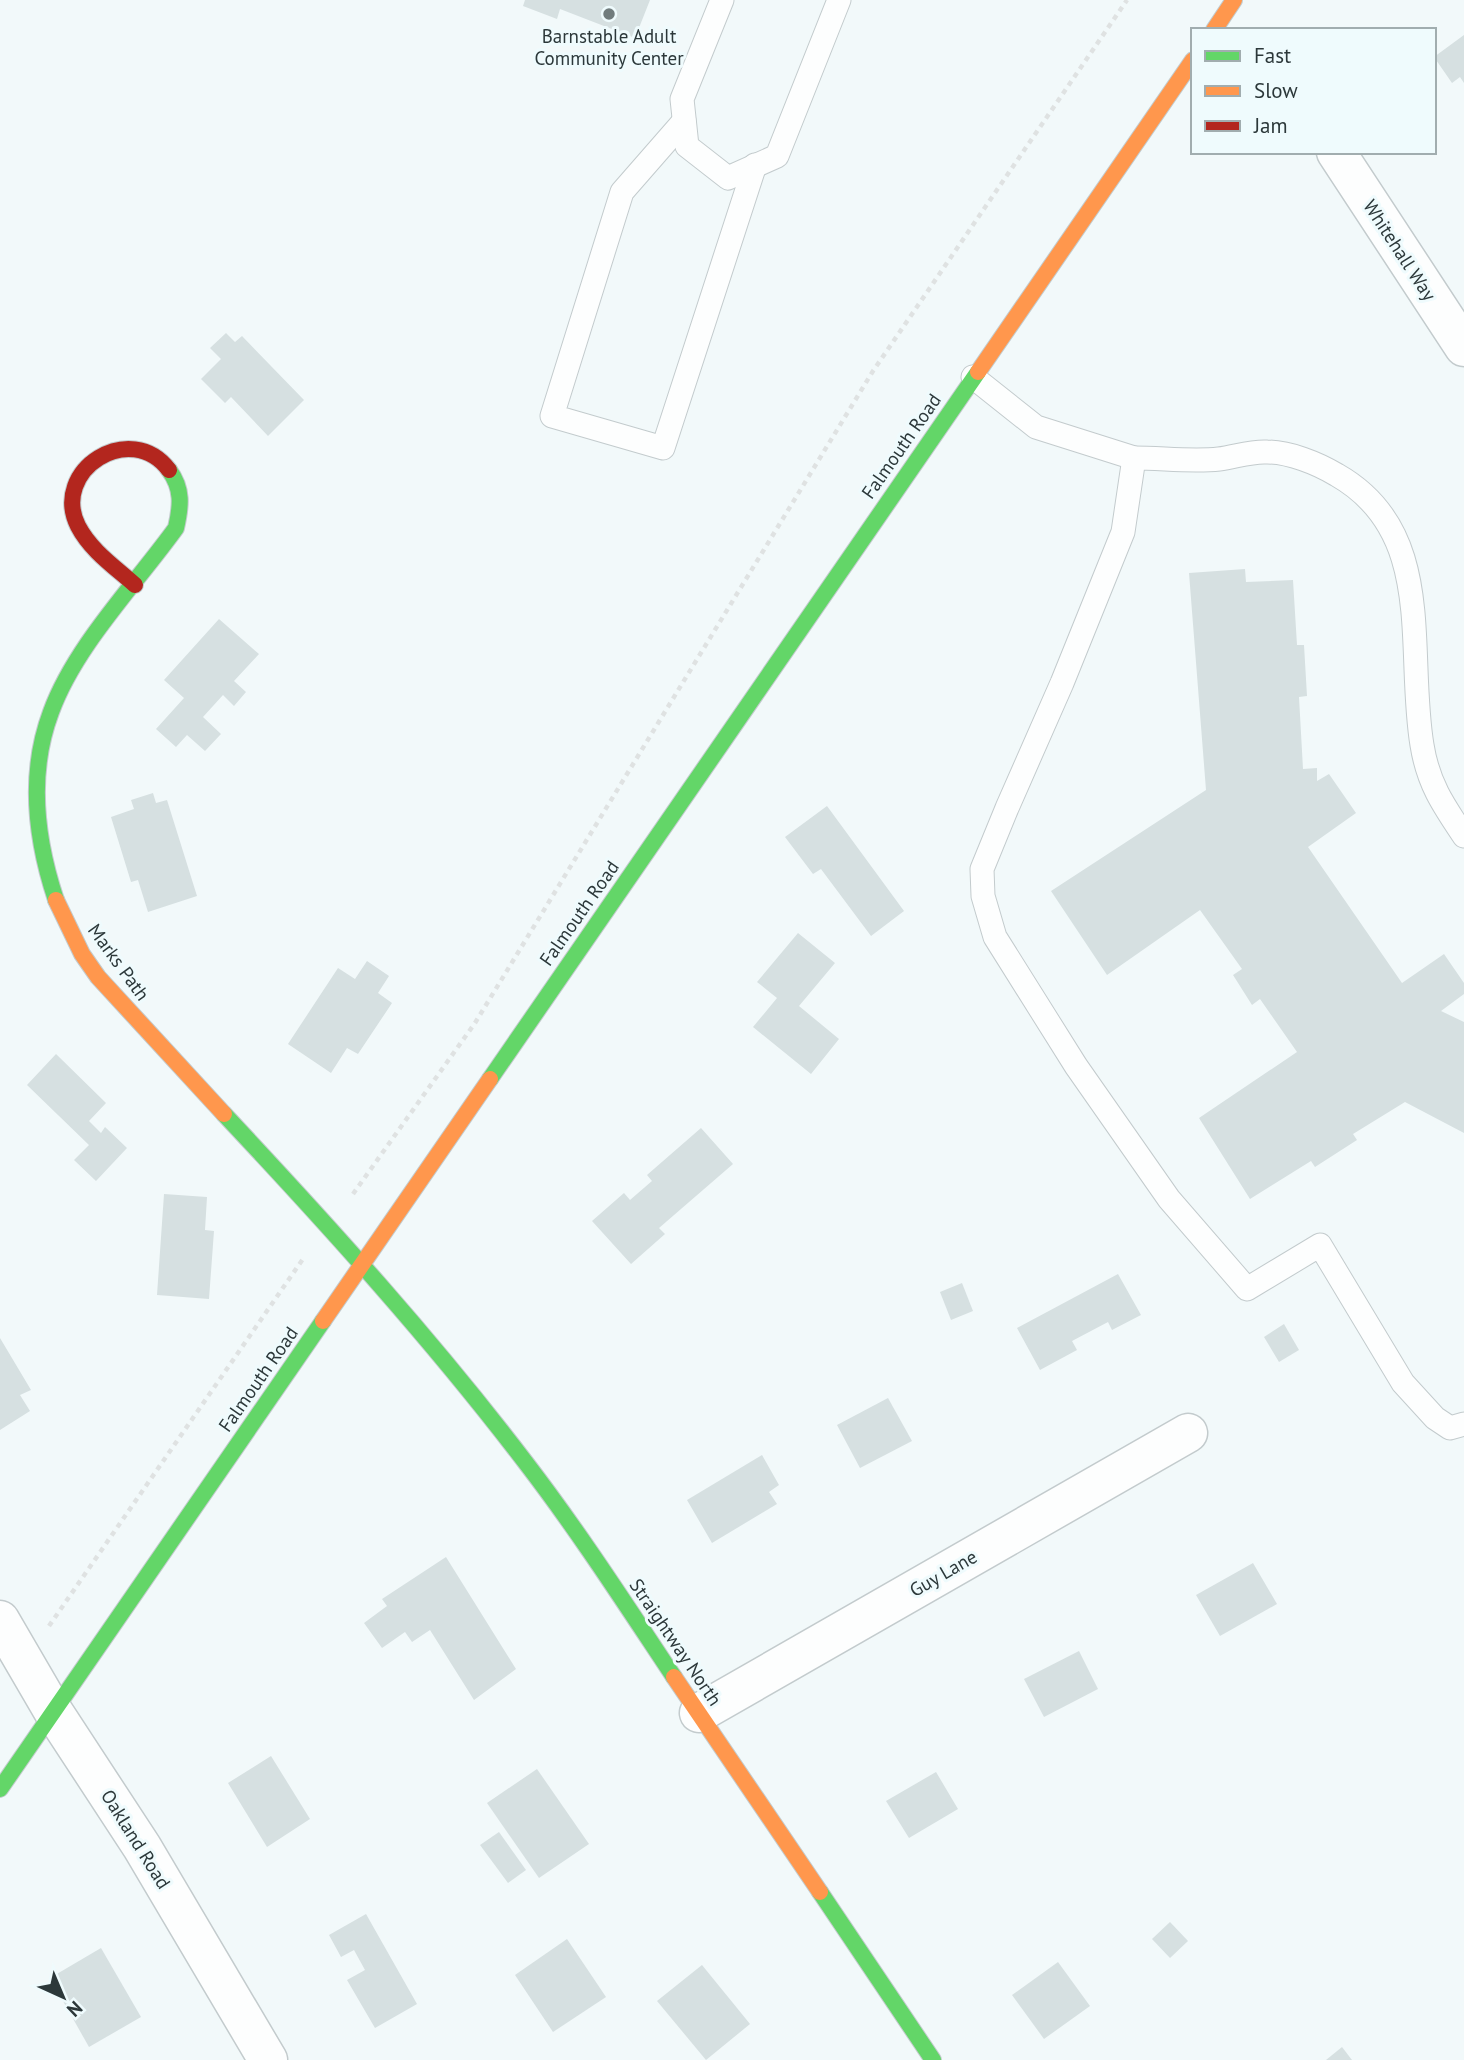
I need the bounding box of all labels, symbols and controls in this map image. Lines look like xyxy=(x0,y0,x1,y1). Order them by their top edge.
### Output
marker: Barnstable Adult Community Center xyxy=(601,6,617,22)
place label: Barnstable Adult Community Center xyxy=(534,24,684,70)
legend xyxy=(1191,28,1436,154)
text: Fast xyxy=(1254,42,1291,69)
text: Slow xyxy=(1254,77,1298,104)
text: Jam xyxy=(1253,112,1288,139)
street label: Whitehall Way xyxy=(1358,195,1442,305)
street label: Falmouth Road xyxy=(856,389,946,503)
street label: Falmouth Road xyxy=(534,856,624,970)
street label: Marks Path xyxy=(83,919,155,1005)
street label: Falmouth Road xyxy=(213,1322,303,1436)
street label: Guy Lane xyxy=(905,1544,981,1602)
street label: Straightway North xyxy=(625,1574,727,1710)
street label: Oakland Road xyxy=(96,1785,176,1893)
north arrow xyxy=(28,1962,98,2032)
text: N xyxy=(62,1996,88,2022)

